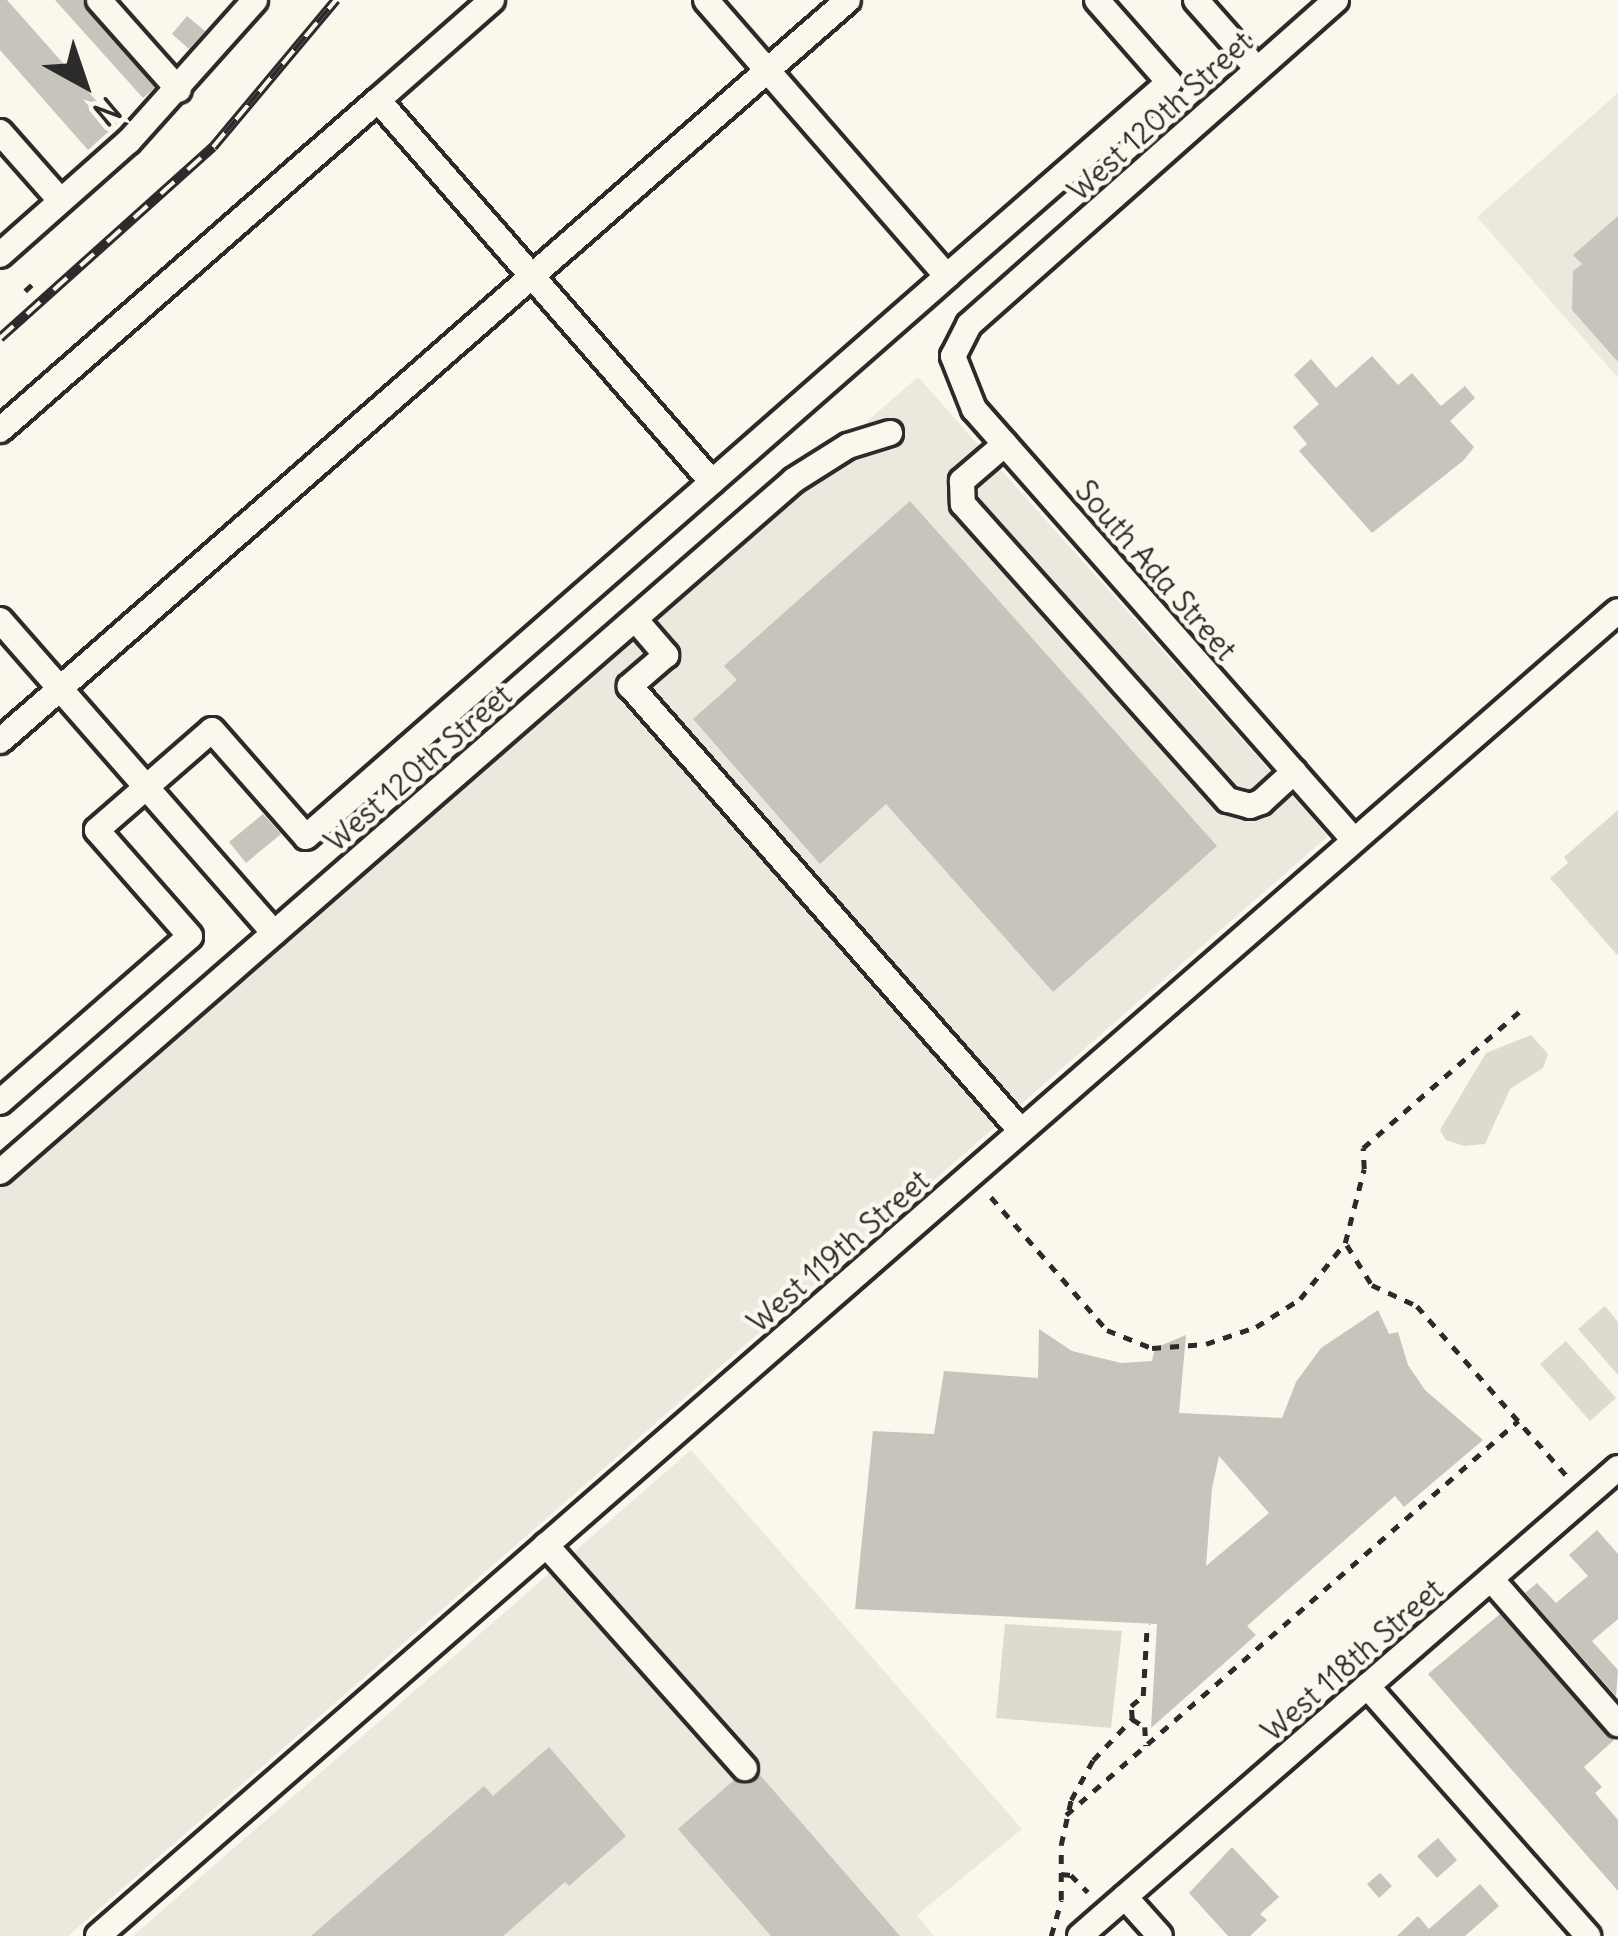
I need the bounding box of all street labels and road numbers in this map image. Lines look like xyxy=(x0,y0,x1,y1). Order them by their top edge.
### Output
street label: West 120th Street xyxy=(1060,24,1260,208)
street label: South Ada Street xyxy=(1068,473,1244,667)
street label: West 120th Street xyxy=(317,677,519,859)
street label: West 119th Street xyxy=(740,1162,936,1340)
street label: West 118th Street xyxy=(1254,1571,1450,1749)

